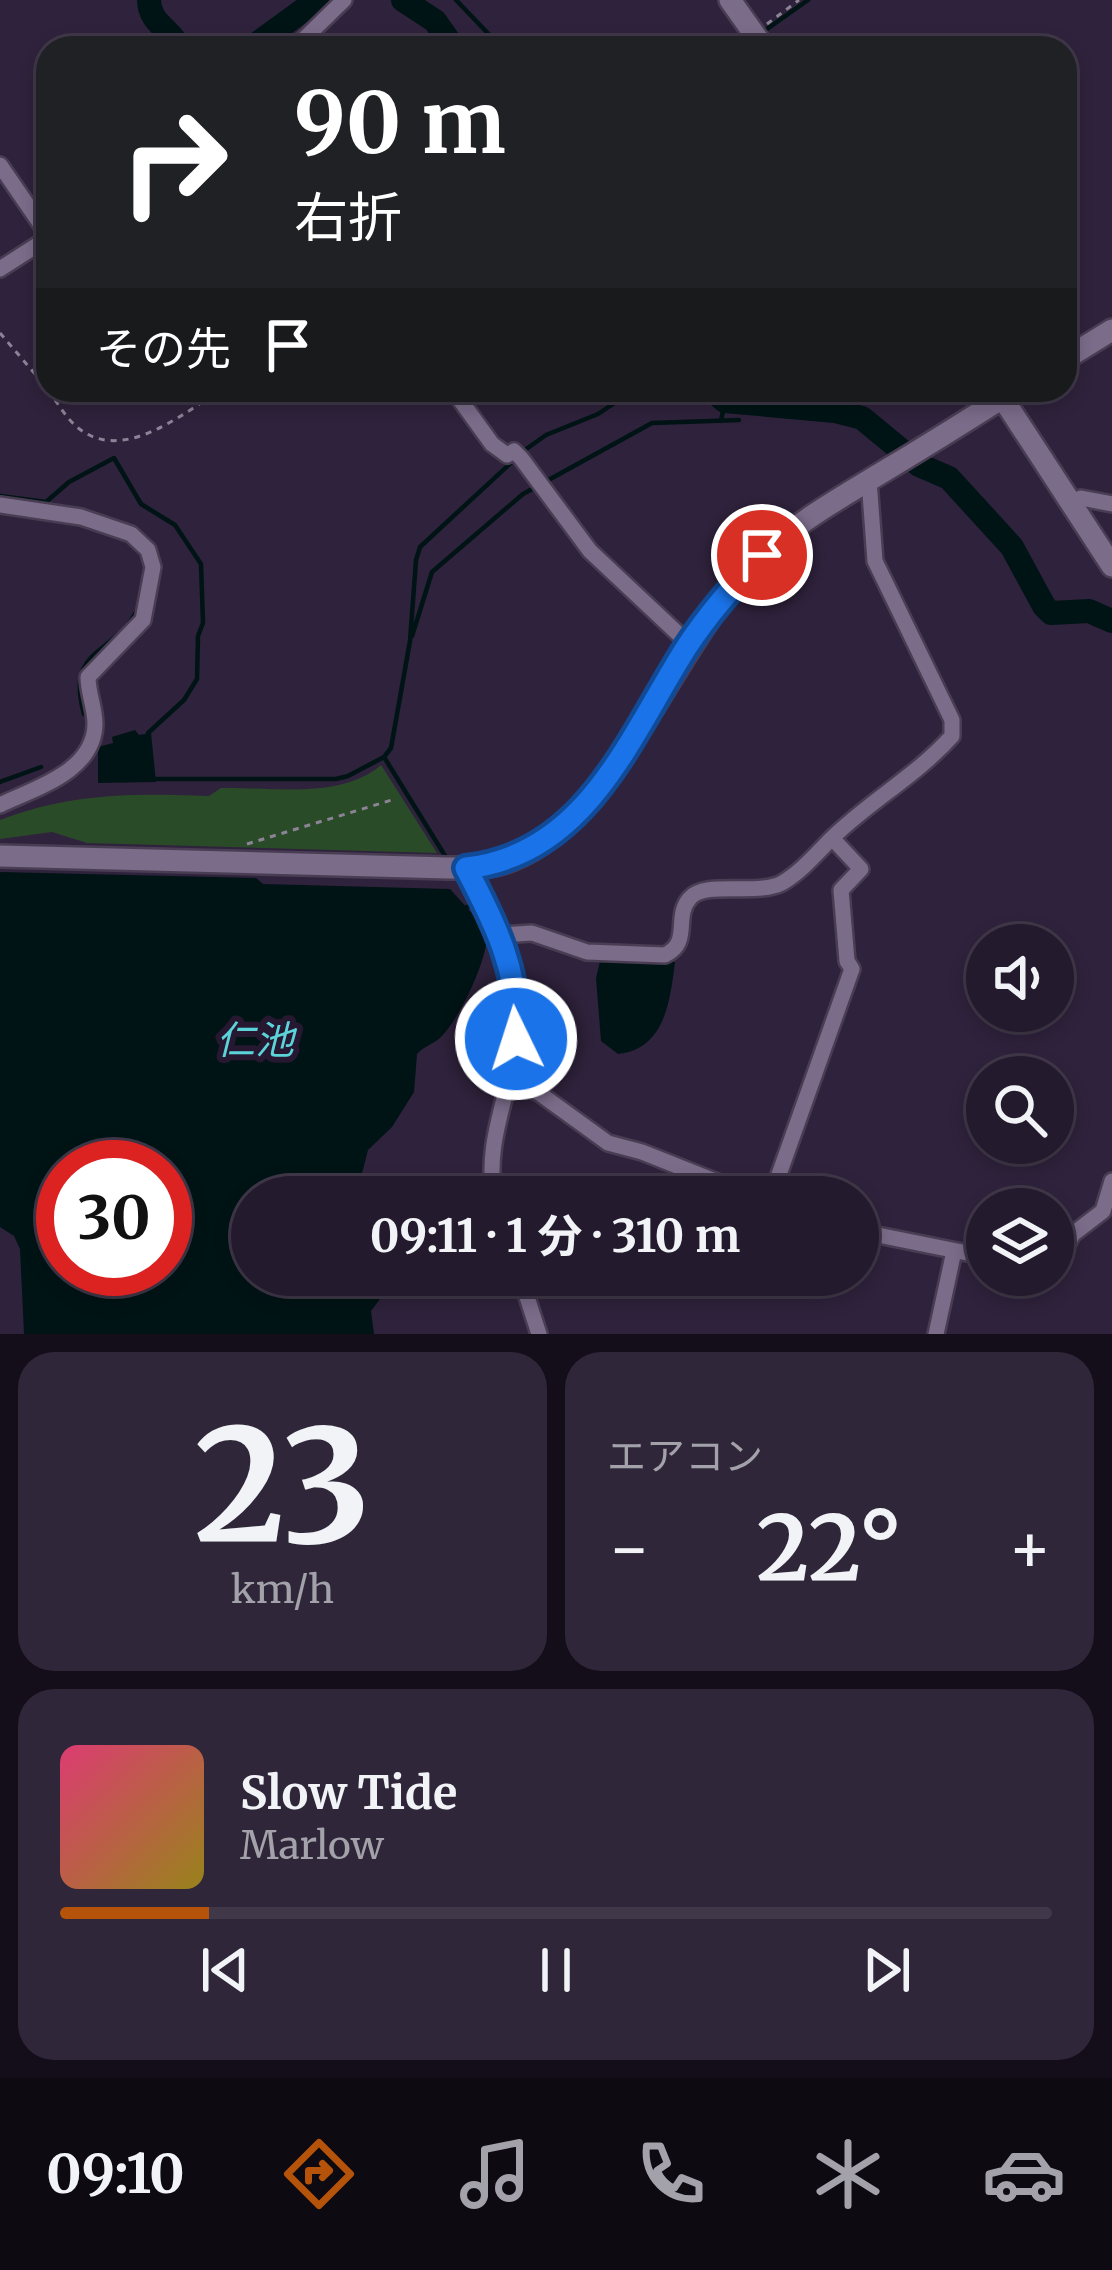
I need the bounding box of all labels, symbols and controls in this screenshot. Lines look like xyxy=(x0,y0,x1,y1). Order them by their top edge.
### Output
text: 90 m xyxy=(294,70,506,176)
icon: right xyxy=(96,84,252,240)
text: 右折 xyxy=(294,184,402,252)
icon: arrive xyxy=(255,312,321,378)
text: その先 xyxy=(96,321,231,377)
pin xyxy=(711,504,813,606)
icon: arrive xyxy=(729,522,795,588)
map controls xyxy=(966,924,1074,1296)
button: sound xyxy=(966,924,1074,1032)
position arrow xyxy=(453,976,579,1102)
water label: 仁池 xyxy=(216,1016,298,1065)
button: search xyxy=(966,1056,1074,1164)
speed limit sign: 30 xyxy=(36,1140,192,1296)
button: layers xyxy=(966,1188,1074,1296)
text: 09:11 · 1 分 · 310 m xyxy=(370,1208,740,1264)
text: 23 xyxy=(194,1388,371,1585)
text: エアコン xyxy=(607,1432,763,1481)
text: 22° xyxy=(757,1491,902,1605)
text: − xyxy=(607,1507,651,1590)
text: + xyxy=(1008,1507,1052,1590)
text: km/h xyxy=(231,1565,334,1614)
text: Slow Tide xyxy=(240,1765,457,1821)
text: Marlow xyxy=(240,1821,384,1870)
icon: previous xyxy=(192,1937,258,2003)
icon: pause xyxy=(523,1937,589,2003)
icon: next xyxy=(854,1937,920,2003)
icon: directions xyxy=(277,2132,361,2216)
icon: music xyxy=(453,2132,537,2216)
icon: phone xyxy=(629,2132,713,2216)
icon: climate xyxy=(806,2132,890,2216)
icon: car xyxy=(982,2132,1066,2216)
text: 09:10 xyxy=(46,2140,185,2208)

